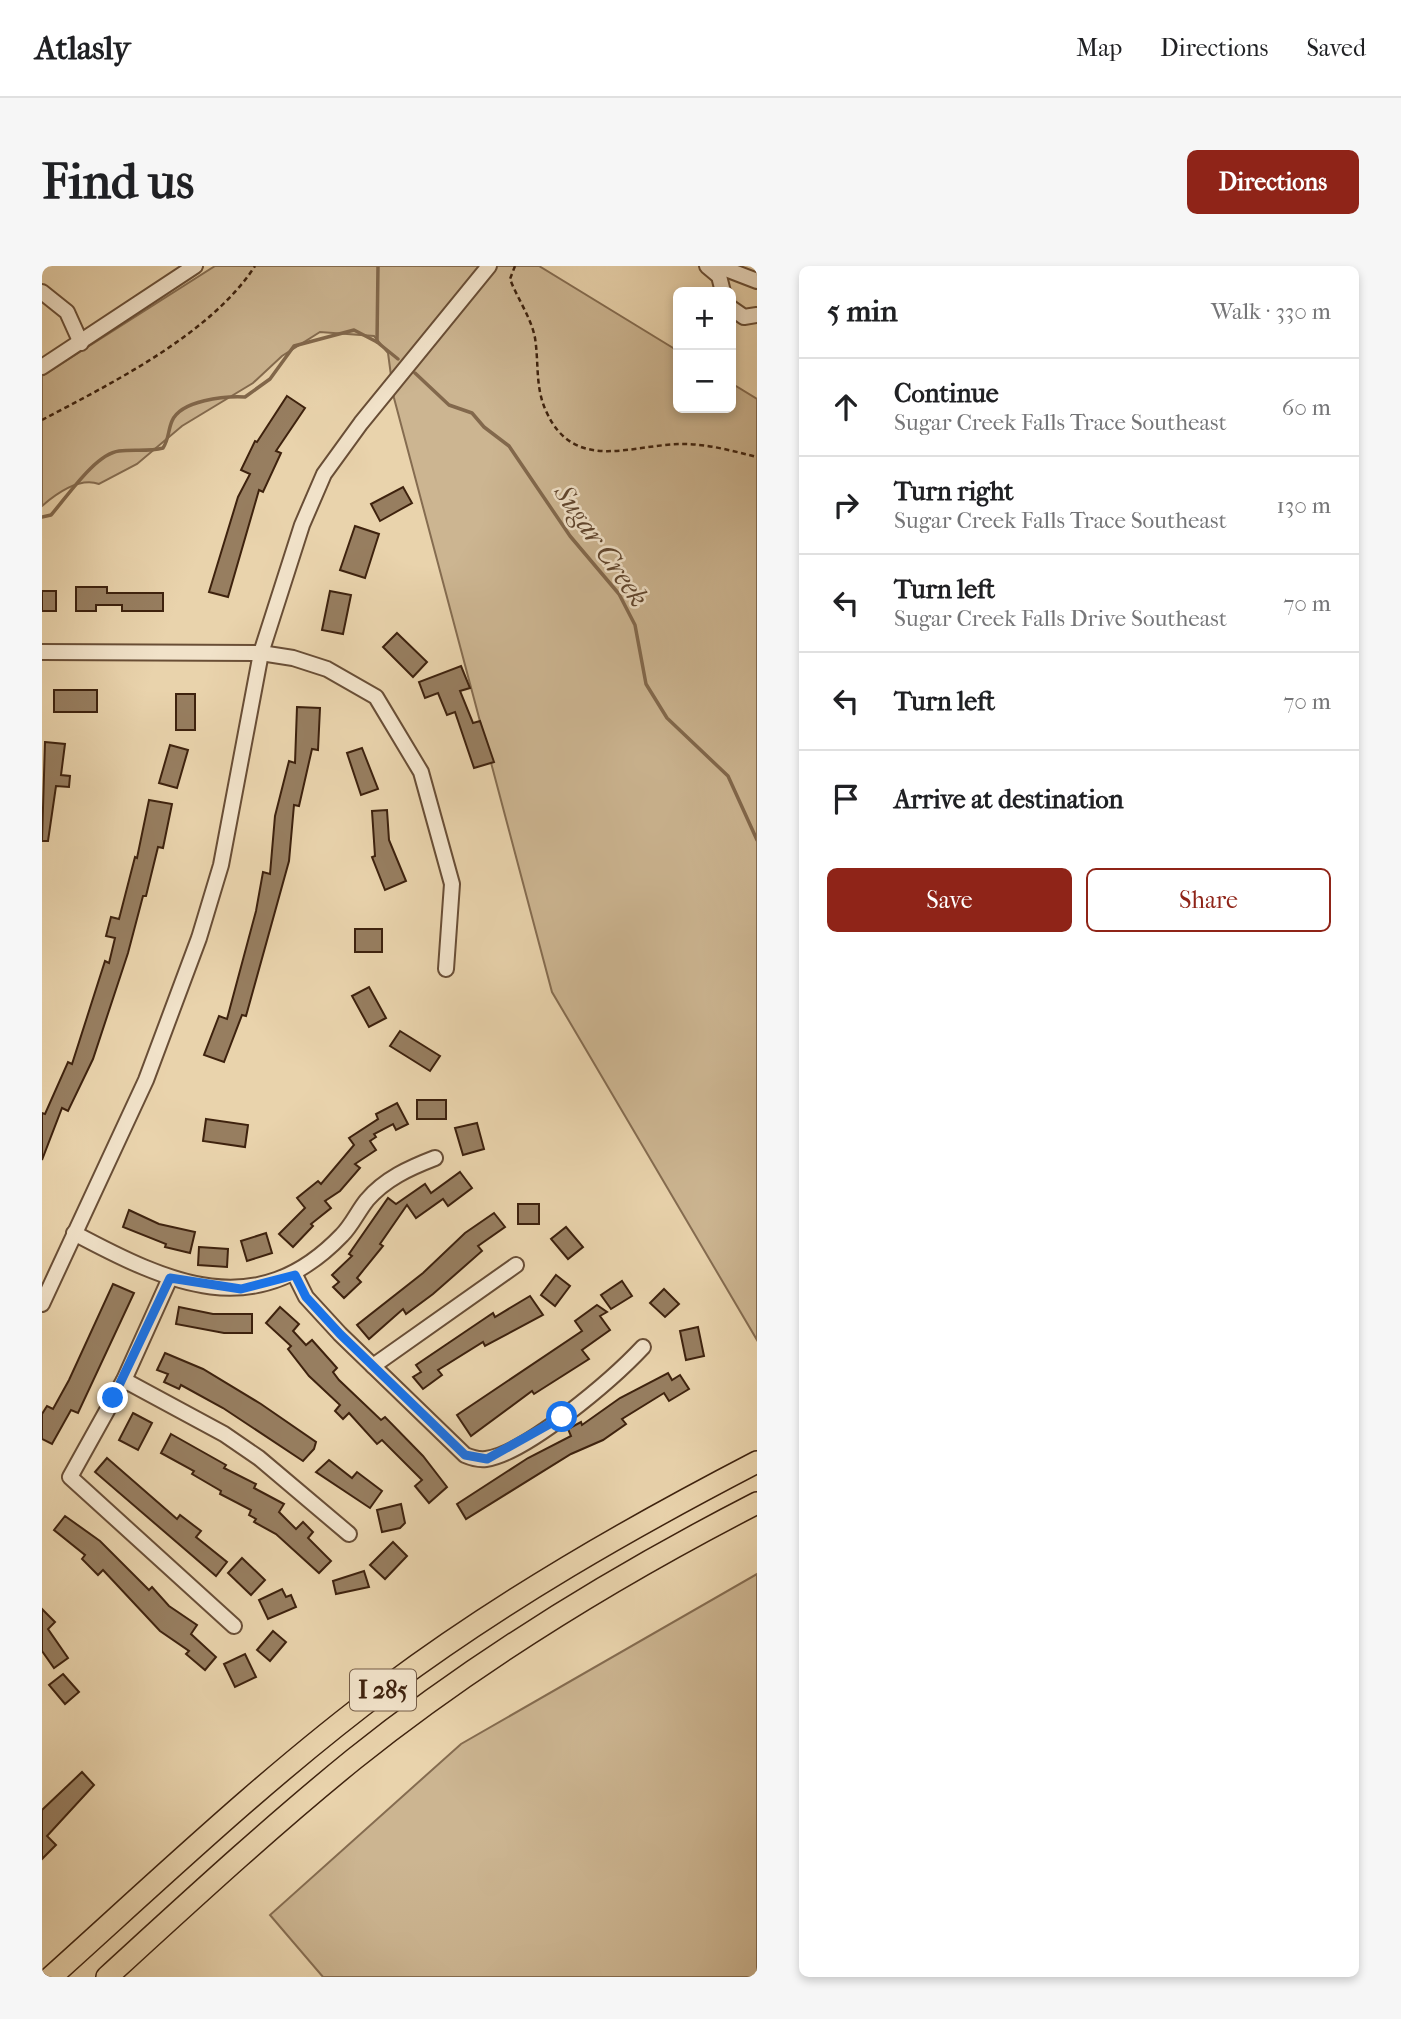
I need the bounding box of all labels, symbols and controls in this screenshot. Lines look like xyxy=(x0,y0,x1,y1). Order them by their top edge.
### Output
text: Atlasly xyxy=(35,29,130,68)
text: Map xyxy=(1076,34,1122,62)
text: Directions xyxy=(1160,34,1268,62)
text: Saved xyxy=(1306,34,1366,62)
button: Directions xyxy=(1187,150,1359,214)
text: Find us xyxy=(42,153,194,211)
map controls xyxy=(673,287,736,413)
button: + xyxy=(673,287,736,350)
text: 5 min xyxy=(827,294,898,329)
text: Walk · 330 m xyxy=(1211,298,1331,325)
button: − xyxy=(673,350,736,413)
text: Continue xyxy=(894,378,999,409)
icon: ahead xyxy=(827,388,865,426)
text: 60 m xyxy=(1282,394,1331,421)
text: Sugar Creek Falls Trace Southeast xyxy=(894,409,1227,436)
text: Turn right xyxy=(894,476,1014,507)
water label: Sugar Creek xyxy=(547,477,656,613)
icon: right xyxy=(827,486,865,524)
text: 130 m xyxy=(1277,492,1331,519)
text: Sugar Creek Falls Trace Southeast xyxy=(894,507,1227,534)
text: Turn left xyxy=(894,574,995,605)
icon: left xyxy=(827,584,865,622)
text: 70 m xyxy=(1283,590,1331,617)
text: Sugar Creek Falls Drive Southeast xyxy=(894,605,1227,632)
icon: left xyxy=(827,682,865,720)
text: Turn left xyxy=(894,686,995,717)
text: 70 m xyxy=(1283,688,1331,715)
icon: arrive xyxy=(827,780,865,818)
text: Arrive at destination xyxy=(894,784,1124,815)
button: Save xyxy=(827,868,1072,932)
button: Share xyxy=(1086,868,1331,932)
route end xyxy=(97,1382,128,1413)
route start xyxy=(546,1401,577,1432)
road number: I 285 xyxy=(350,1670,416,1710)

